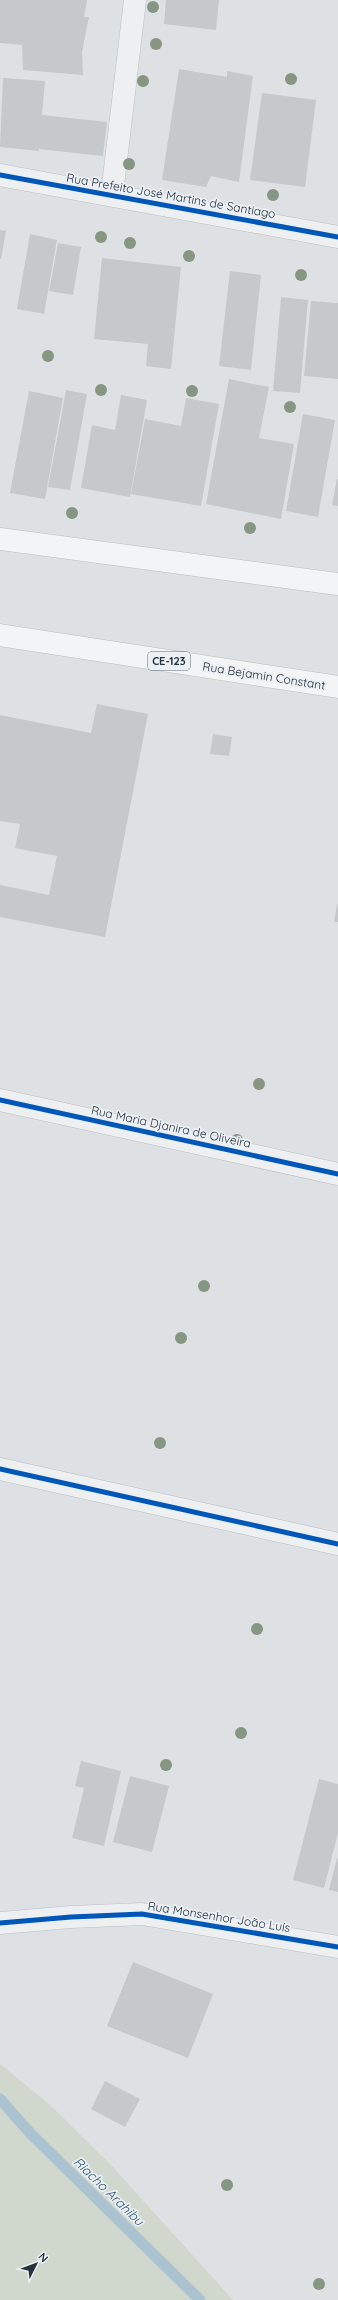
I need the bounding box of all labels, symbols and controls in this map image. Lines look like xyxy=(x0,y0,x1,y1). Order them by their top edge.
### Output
street label: Rua Prefeito José Martins de Santiago xyxy=(65,170,277,221)
road number: CE-123 xyxy=(148,652,190,670)
street label: Rua Bejamin Constant xyxy=(202,658,327,693)
street label: Rua Maria Djanira de Oliveira xyxy=(90,1102,252,1151)
street label: Rua Monsenhor João Luís xyxy=(147,1898,292,1935)
water label: Riacho Arahibu xyxy=(71,2153,148,2229)
north arrow xyxy=(16,2244,56,2284)
text: N xyxy=(36,2250,51,2265)

